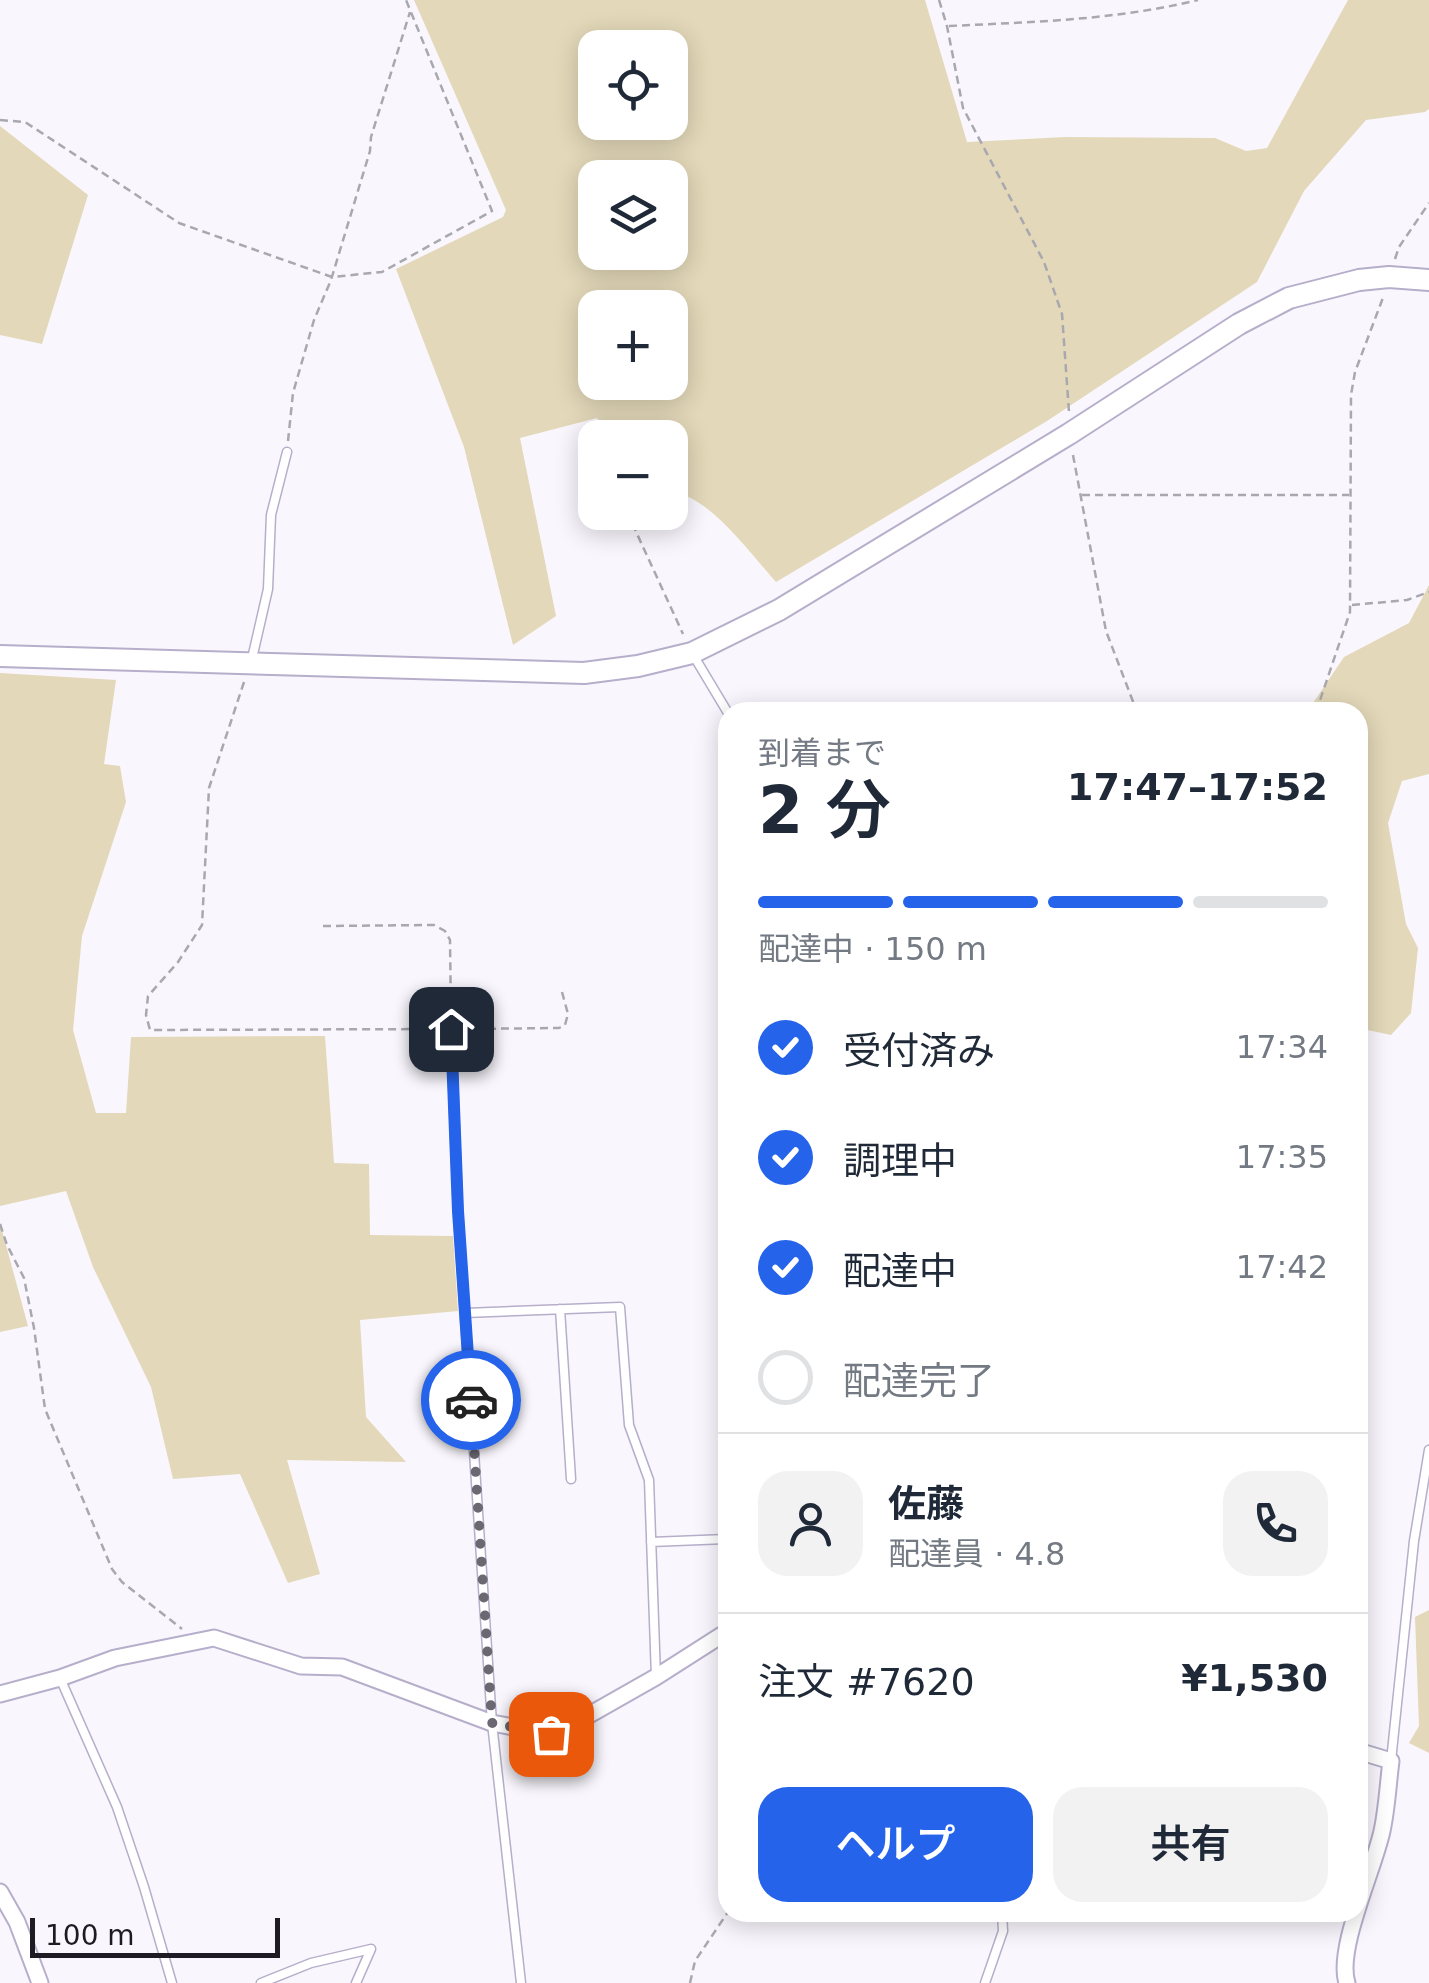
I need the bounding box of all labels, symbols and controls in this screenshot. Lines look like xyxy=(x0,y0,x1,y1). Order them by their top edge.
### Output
map controls xyxy=(578,30,688,530)
button: locate xyxy=(578,30,688,140)
button: layers xyxy=(578,160,688,270)
button: + xyxy=(578,290,688,400)
button: − xyxy=(578,420,688,530)
text: 到着まで xyxy=(758,734,886,772)
text: 17:47–17:52 xyxy=(1067,765,1328,809)
text: 2 分 xyxy=(758,773,891,848)
text: 配達中 · 150 m xyxy=(758,930,987,968)
pin xyxy=(409,987,494,1072)
icon: home xyxy=(424,1002,479,1057)
icon: check xyxy=(758,1020,813,1075)
text: 17:34 xyxy=(1236,1028,1328,1066)
text: 受付済み xyxy=(843,1029,995,1073)
icon: check xyxy=(758,1130,813,1185)
text: 17:35 xyxy=(1236,1138,1328,1176)
text: 調理中 xyxy=(843,1139,957,1183)
icon: check xyxy=(758,1240,813,1295)
text: 17:42 xyxy=(1236,1248,1328,1286)
text: 配達中 xyxy=(843,1249,957,1293)
courier xyxy=(421,1350,521,1450)
text: 配達完了 xyxy=(843,1359,995,1403)
icon: car xyxy=(444,1373,499,1428)
button: person xyxy=(758,1471,863,1576)
button: phone xyxy=(1223,1471,1328,1576)
text: 佐藤 xyxy=(888,1482,964,1526)
text: 配達員 · 4.8 xyxy=(888,1535,1065,1573)
text: ¥1,530 xyxy=(1181,1656,1328,1700)
text: 注文 #7620 xyxy=(758,1660,975,1704)
pin xyxy=(509,1692,594,1777)
icon: bag xyxy=(524,1707,579,1762)
button: ヘルプ xyxy=(758,1787,1033,1902)
button: 共有 xyxy=(1053,1787,1328,1902)
scale bar xyxy=(30,1913,280,1958)
text: 100 m xyxy=(45,1919,135,1952)

